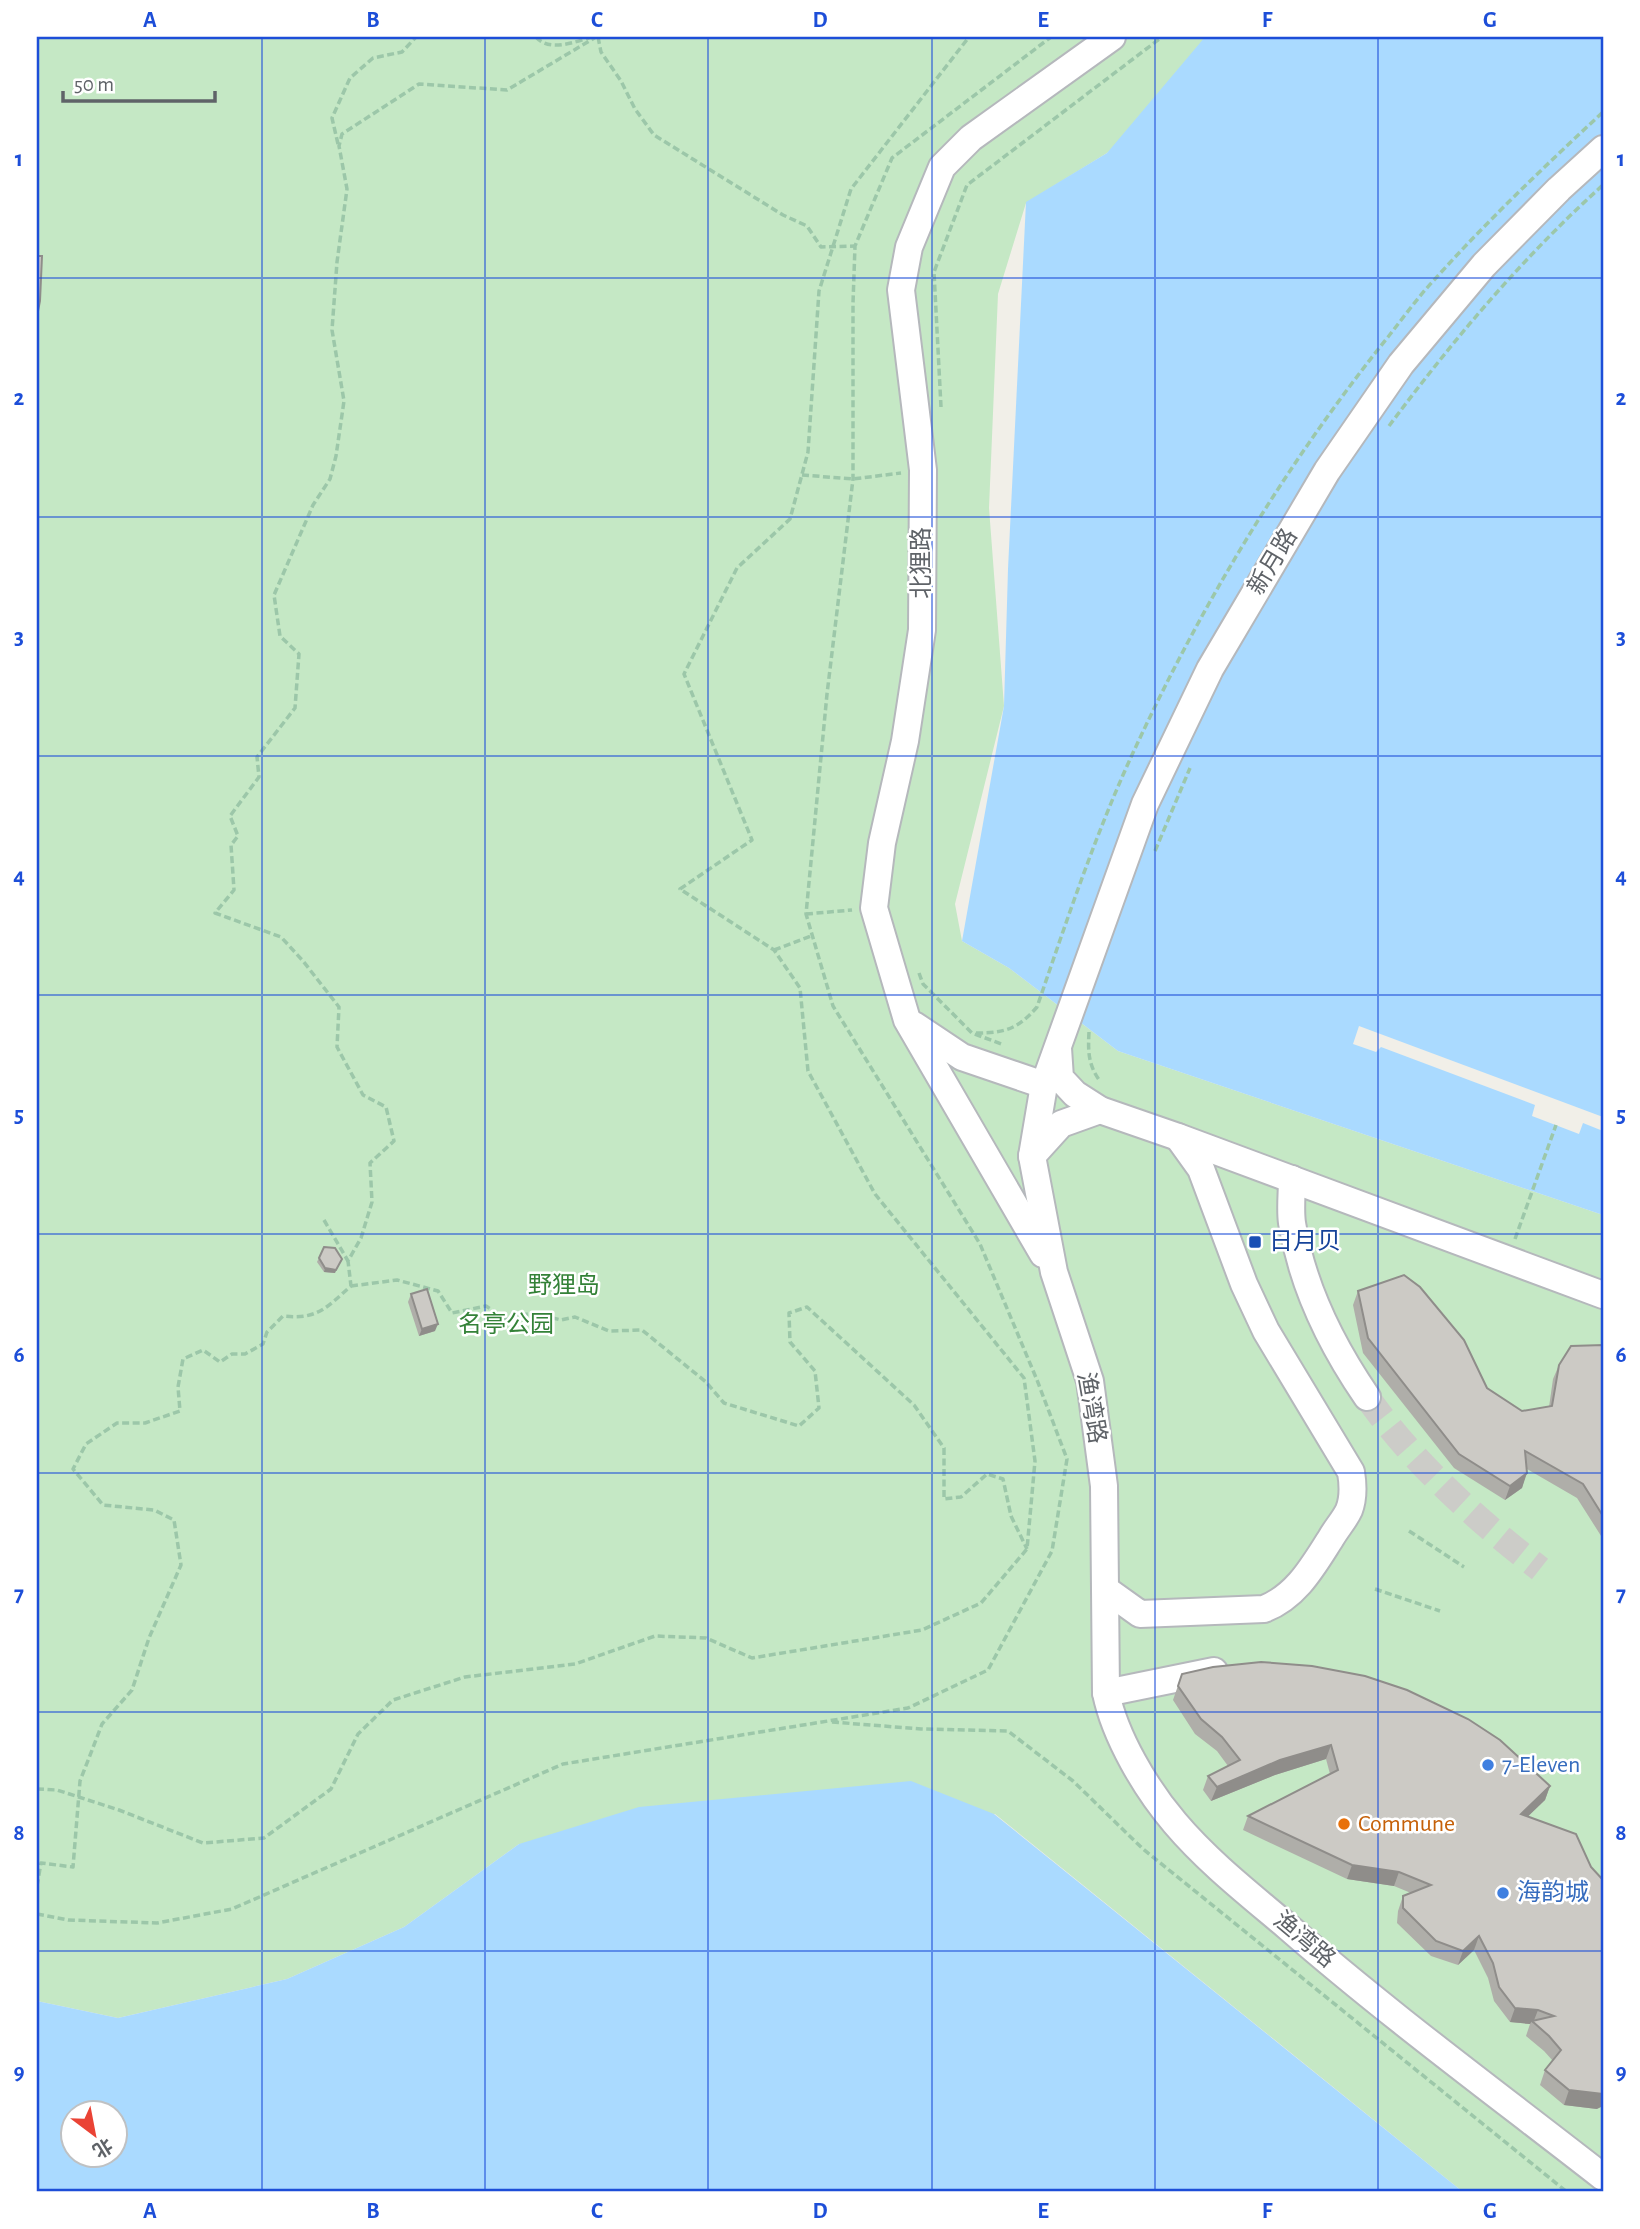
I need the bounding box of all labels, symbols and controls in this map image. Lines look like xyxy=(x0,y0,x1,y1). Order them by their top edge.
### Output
text: A xyxy=(143,9,157,32)
text: B xyxy=(366,9,380,32)
text: C xyxy=(591,9,603,32)
text: D xyxy=(812,9,828,32)
text: E xyxy=(1037,9,1049,32)
text: F xyxy=(1262,9,1273,32)
text: G xyxy=(1483,9,1497,32)
scale bar xyxy=(63,60,215,104)
text: 50 m xyxy=(74,74,114,95)
text: 1 xyxy=(15,148,23,171)
text: 1 xyxy=(1617,148,1625,171)
text: 2 xyxy=(14,387,25,410)
text: 2 xyxy=(1616,387,1627,410)
street label: 新月路 xyxy=(1242,524,1302,599)
street label: 北狸路 xyxy=(908,527,934,599)
text: 3 xyxy=(14,626,24,649)
text: 3 xyxy=(1616,626,1626,649)
text: 4 xyxy=(13,865,25,888)
text: 4 xyxy=(1615,865,1627,888)
text: 5 xyxy=(14,1104,24,1127)
text: 5 xyxy=(1616,1104,1626,1127)
place label: 日月贝 xyxy=(1269,1230,1341,1254)
marker: 日月贝 xyxy=(1247,1234,1263,1250)
park label: 野狸岛 xyxy=(528,1272,600,1298)
park label: 名亭公园 xyxy=(458,1311,554,1337)
text: 6 xyxy=(13,1344,25,1367)
text: 6 xyxy=(1615,1344,1627,1367)
street label: 渔湾路 xyxy=(1073,1370,1111,1446)
text: 7 xyxy=(14,1583,24,1606)
text: 7 xyxy=(1616,1583,1626,1606)
place label: 7-Eleven xyxy=(1502,1753,1580,1777)
marker: 7-Eleven xyxy=(1480,1757,1496,1773)
place label: Commune xyxy=(1358,1812,1455,1836)
marker: Commune xyxy=(1336,1816,1352,1832)
text: 8 xyxy=(13,1822,25,1845)
text: 8 xyxy=(1615,1822,1627,1845)
place label: 海韵城 xyxy=(1517,1879,1589,1905)
marker: 海韵城 xyxy=(1495,1885,1511,1901)
street label: 渔湾路 xyxy=(1269,1906,1341,1972)
text: 9 xyxy=(13,2061,25,2084)
text: 9 xyxy=(1615,2061,1627,2084)
north arrow xyxy=(60,2100,130,2170)
text: 北 xyxy=(89,2134,116,2161)
text: A xyxy=(143,2200,157,2223)
text: B xyxy=(366,2200,380,2223)
text: C xyxy=(591,2200,603,2223)
text: D xyxy=(812,2200,828,2223)
text: E xyxy=(1037,2200,1049,2223)
text: F xyxy=(1262,2200,1273,2223)
text: G xyxy=(1483,2200,1497,2223)

